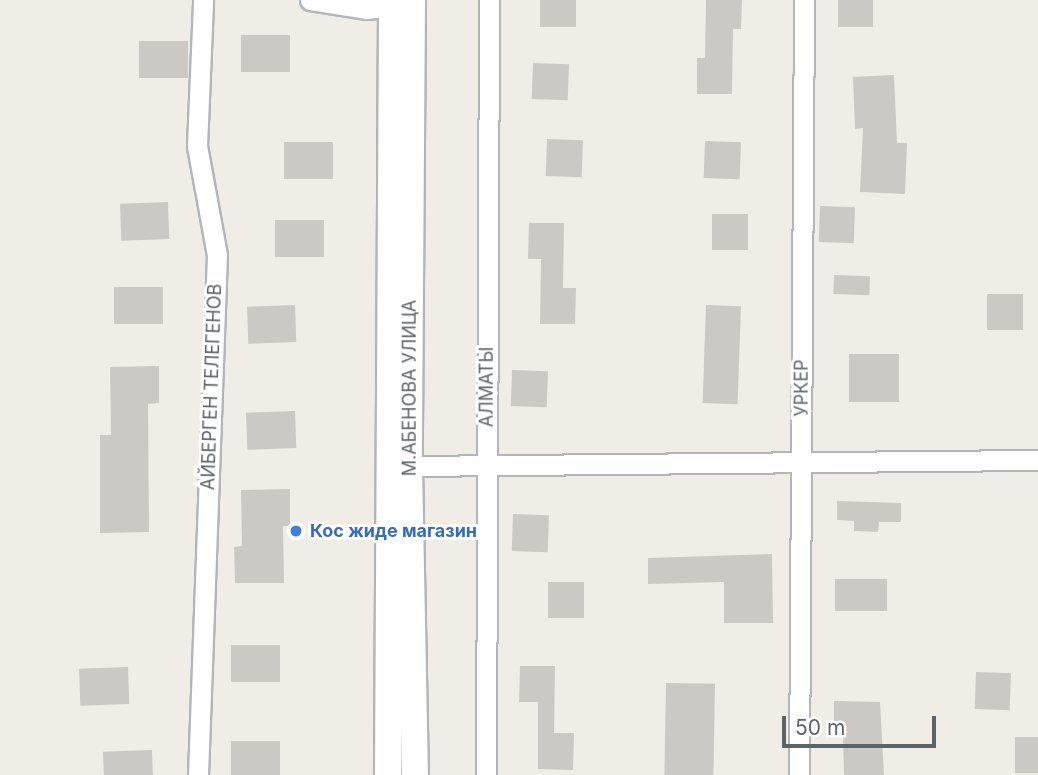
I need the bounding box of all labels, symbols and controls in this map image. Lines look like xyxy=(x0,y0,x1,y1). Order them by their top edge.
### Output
street label: АЙБЕРГЕН ТЕЛЕГЕНОВ xyxy=(198,283,226,491)
street label: М.АБЕНОВА УЛИЦА xyxy=(399,300,421,476)
street label: АЛМАТЫ xyxy=(476,347,498,427)
street label: УРКЕР xyxy=(791,359,813,417)
place label: Кос жиде магазин xyxy=(310,520,477,542)
marker: Кос жиде магазин xyxy=(288,523,304,539)
scale bar xyxy=(786,702,940,746)
text: 50 m xyxy=(795,715,845,740)

